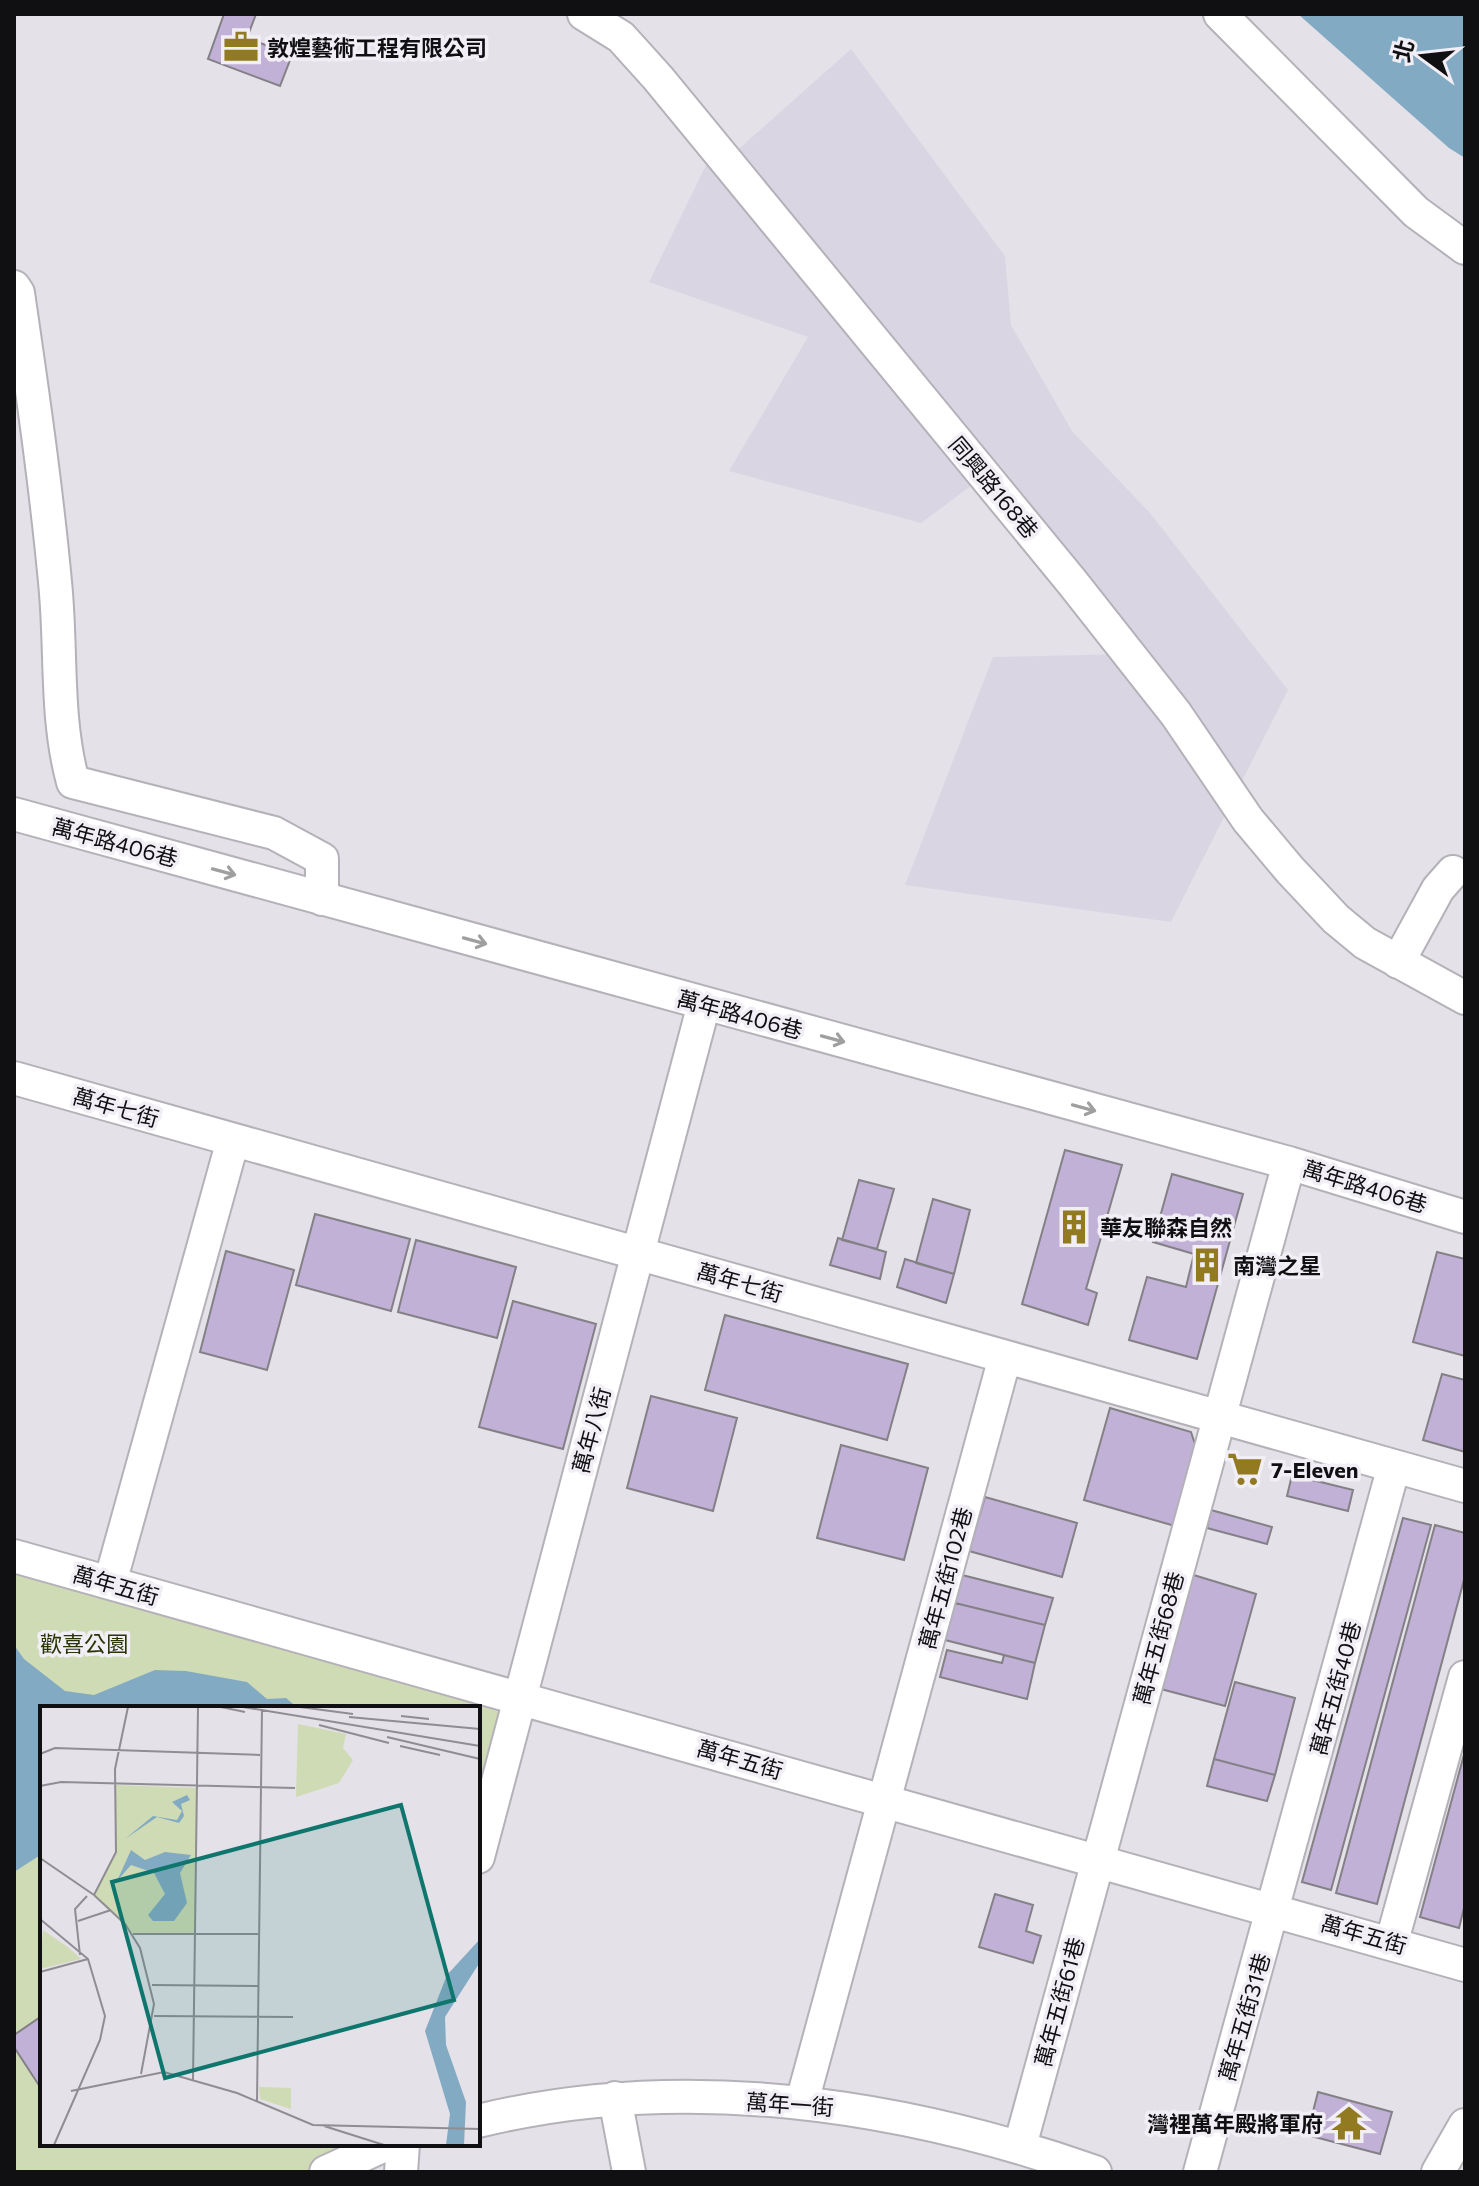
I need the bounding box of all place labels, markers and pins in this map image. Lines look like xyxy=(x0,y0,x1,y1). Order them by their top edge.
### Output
office icon: 敦煌藝術工程有限公司 xyxy=(222,28,260,66)
place label: 敦煌藝術工程有限公司 xyxy=(267,34,487,61)
building icon: 華友聯森自然 xyxy=(1055,1208,1093,1246)
place label: 華友聯森自然 xyxy=(1100,1214,1232,1241)
building icon: 南灣之星 xyxy=(1188,1246,1226,1284)
place label: 南灣之星 xyxy=(1233,1252,1321,1279)
supermarket icon: 7-Eleven xyxy=(1226,1450,1264,1488)
place label: 7-Eleven xyxy=(1271,1456,1359,1483)
temple icon: 灣裡萬年殿將軍府 xyxy=(1330,2104,1368,2142)
place label: 灣裡萬年殿將軍府 xyxy=(1147,2110,1323,2137)

